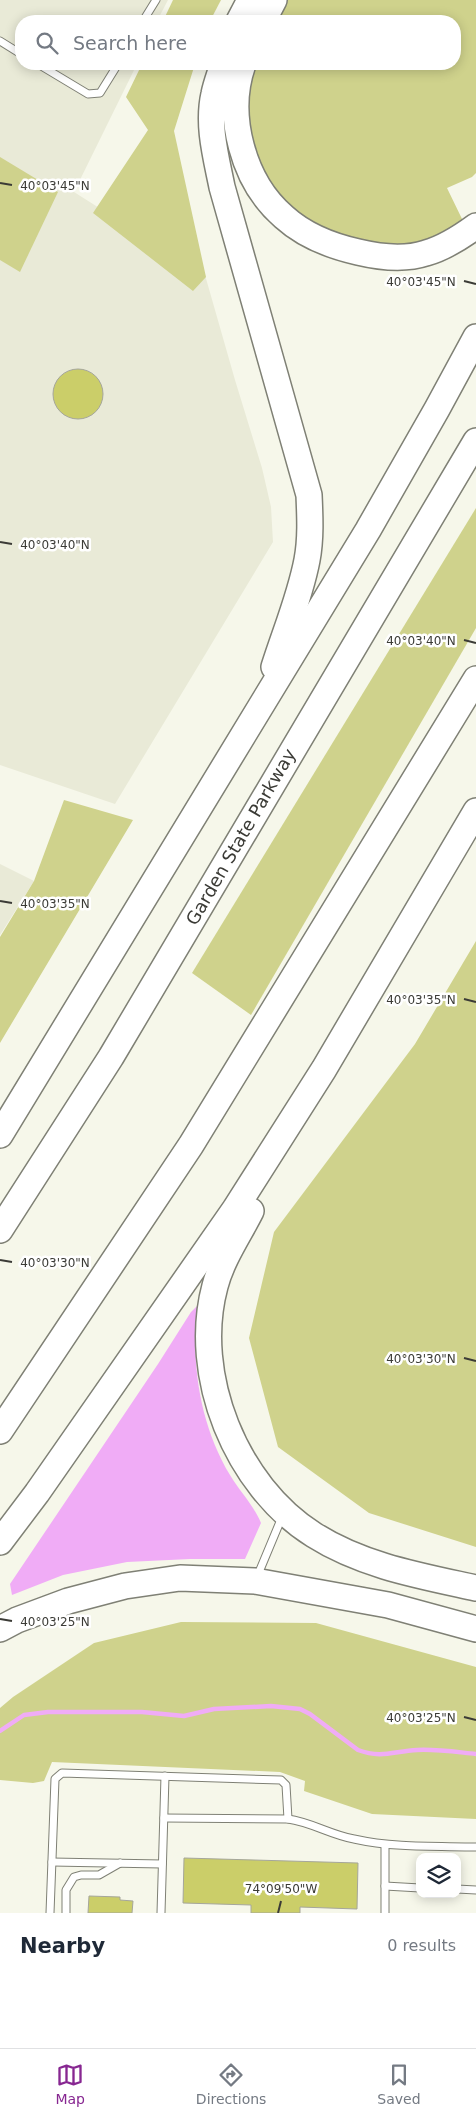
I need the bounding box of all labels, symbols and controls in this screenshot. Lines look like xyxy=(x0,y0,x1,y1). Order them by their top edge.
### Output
search box xyxy=(15,15,461,70)
icon: search xyxy=(33,29,61,57)
text: Search here xyxy=(73,32,187,54)
text: 40°03'45"N xyxy=(20,179,90,193)
text: 40°03'45"N xyxy=(386,275,456,289)
text: 40°03'40"N xyxy=(20,538,90,552)
text: 40°03'40"N xyxy=(386,634,456,648)
street label: Garden State Parkway xyxy=(181,744,300,929)
text: 40°03'35"N xyxy=(20,897,90,911)
text: 40°03'35"N xyxy=(386,993,456,1007)
text: 40°03'30"N xyxy=(20,1256,90,1270)
text: 40°03'30"N xyxy=(386,1352,456,1366)
text: 40°03'25"N xyxy=(20,1615,90,1629)
text: 40°03'25"N xyxy=(386,1711,456,1725)
map controls xyxy=(416,1853,461,1898)
button: layers xyxy=(416,1853,461,1898)
text: 74°09'50"W xyxy=(245,1882,317,1896)
text: Nearby xyxy=(20,1934,105,1958)
text: 0 results xyxy=(387,1936,456,1955)
tab: Map xyxy=(55,2061,85,2107)
tab: Directions xyxy=(196,2061,266,2107)
tab: Saved xyxy=(377,2061,421,2107)

